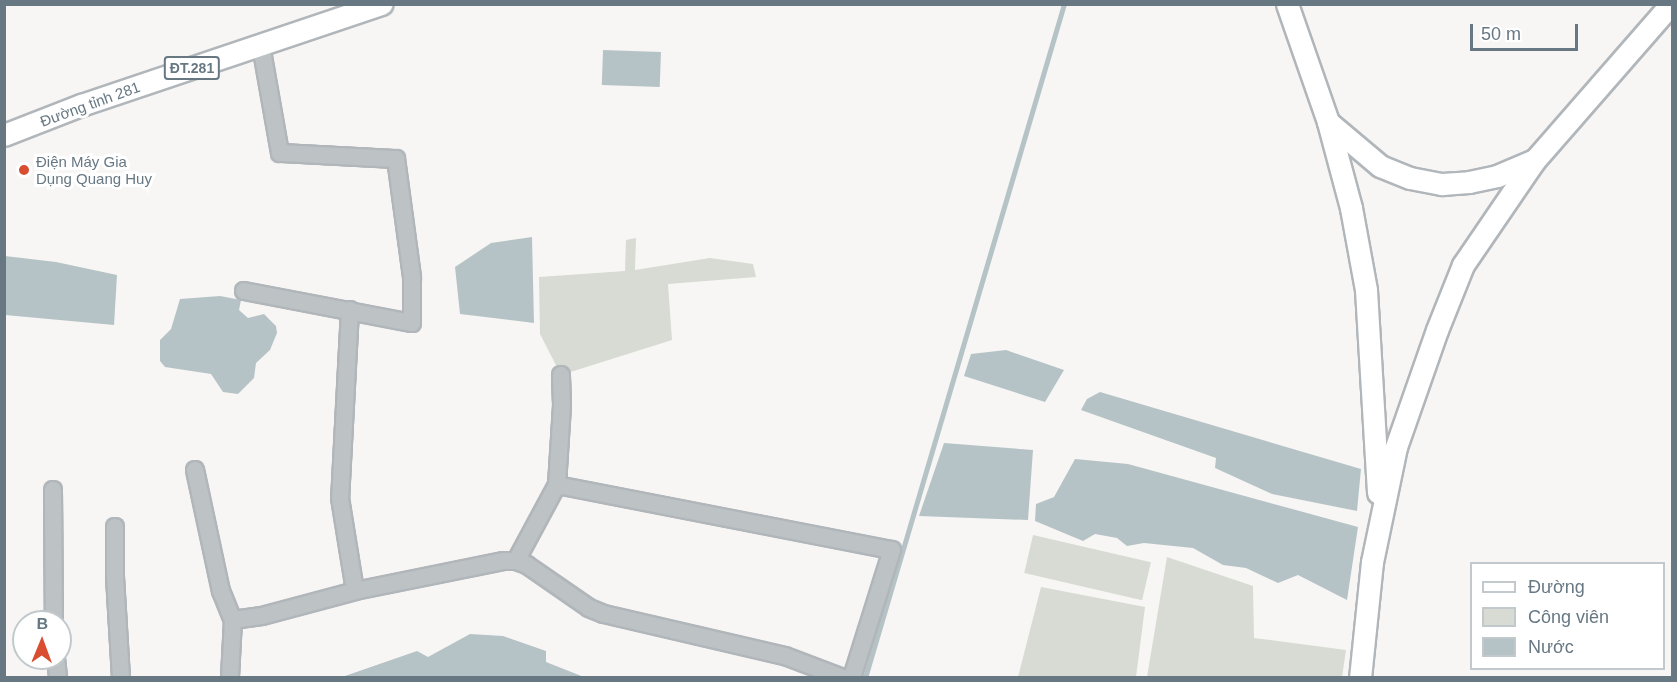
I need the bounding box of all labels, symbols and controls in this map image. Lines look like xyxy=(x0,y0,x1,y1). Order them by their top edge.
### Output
scale bar xyxy=(1473,12,1581,50)
text: 50 m xyxy=(1481,24,1521,44)
road number: ĐT.281 xyxy=(164,57,220,79)
street label: Đường tỉnh 281 xyxy=(38,78,142,130)
place label: Điện Máy Gia Dụng Quang Huy xyxy=(36,152,152,187)
marker: Điện Máy Gia Dụng Quang Huy xyxy=(17,163,31,177)
legend xyxy=(1470,562,1665,670)
text: Đường xyxy=(1528,577,1585,597)
text: Công viên xyxy=(1528,607,1609,627)
north arrow xyxy=(12,610,72,670)
text: B xyxy=(36,615,48,632)
text: Nước xyxy=(1528,637,1574,657)

